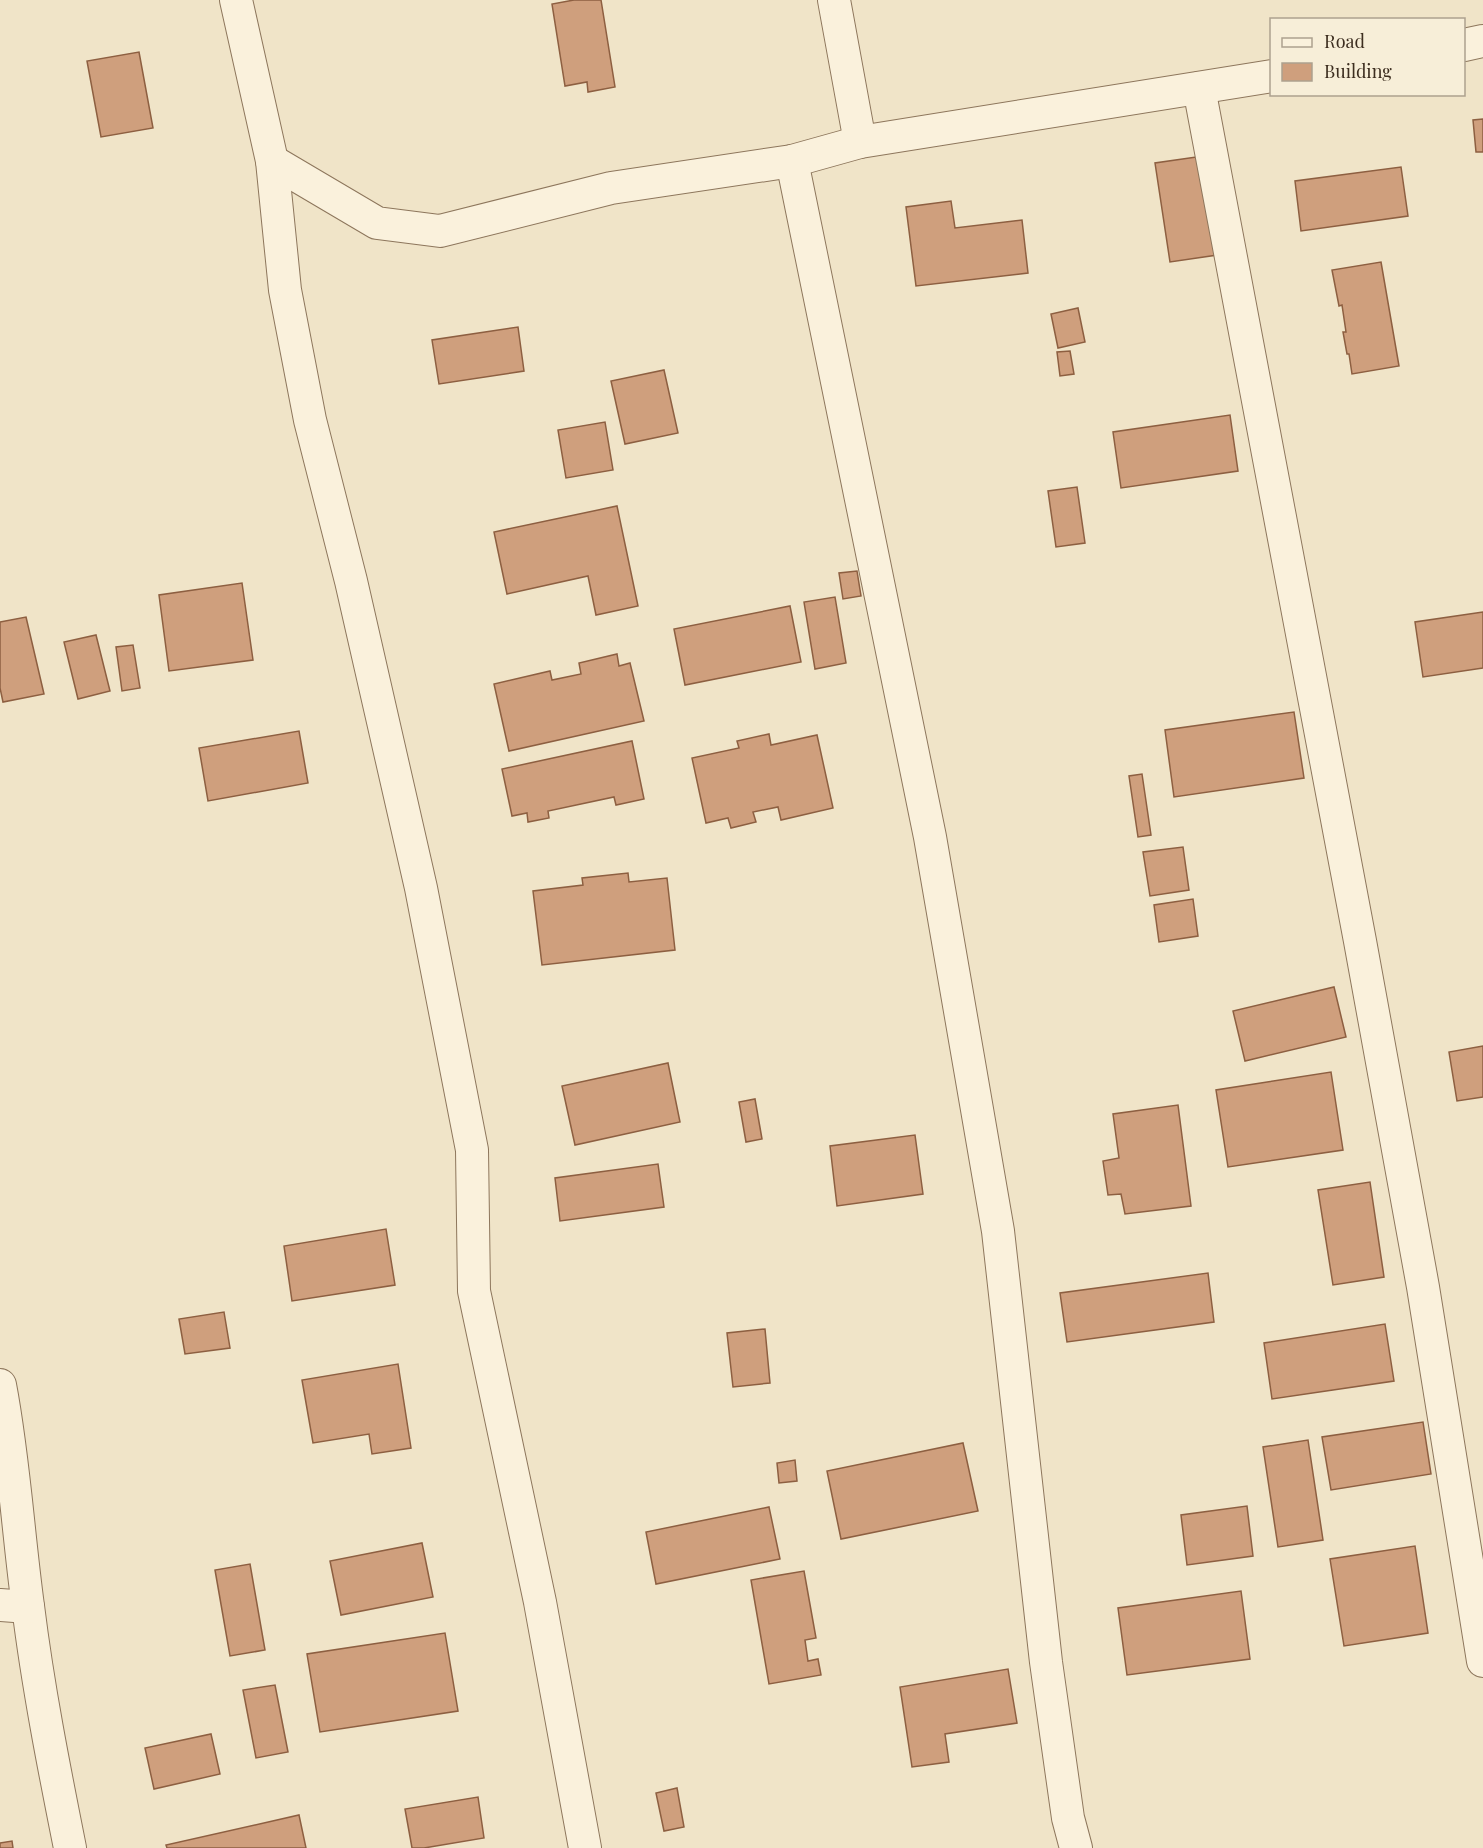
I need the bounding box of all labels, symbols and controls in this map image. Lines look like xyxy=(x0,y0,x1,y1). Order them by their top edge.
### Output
legend xyxy=(1270,18,1465,96)
text: Road xyxy=(1324,29,1365,53)
text: Building xyxy=(1324,59,1392,83)

